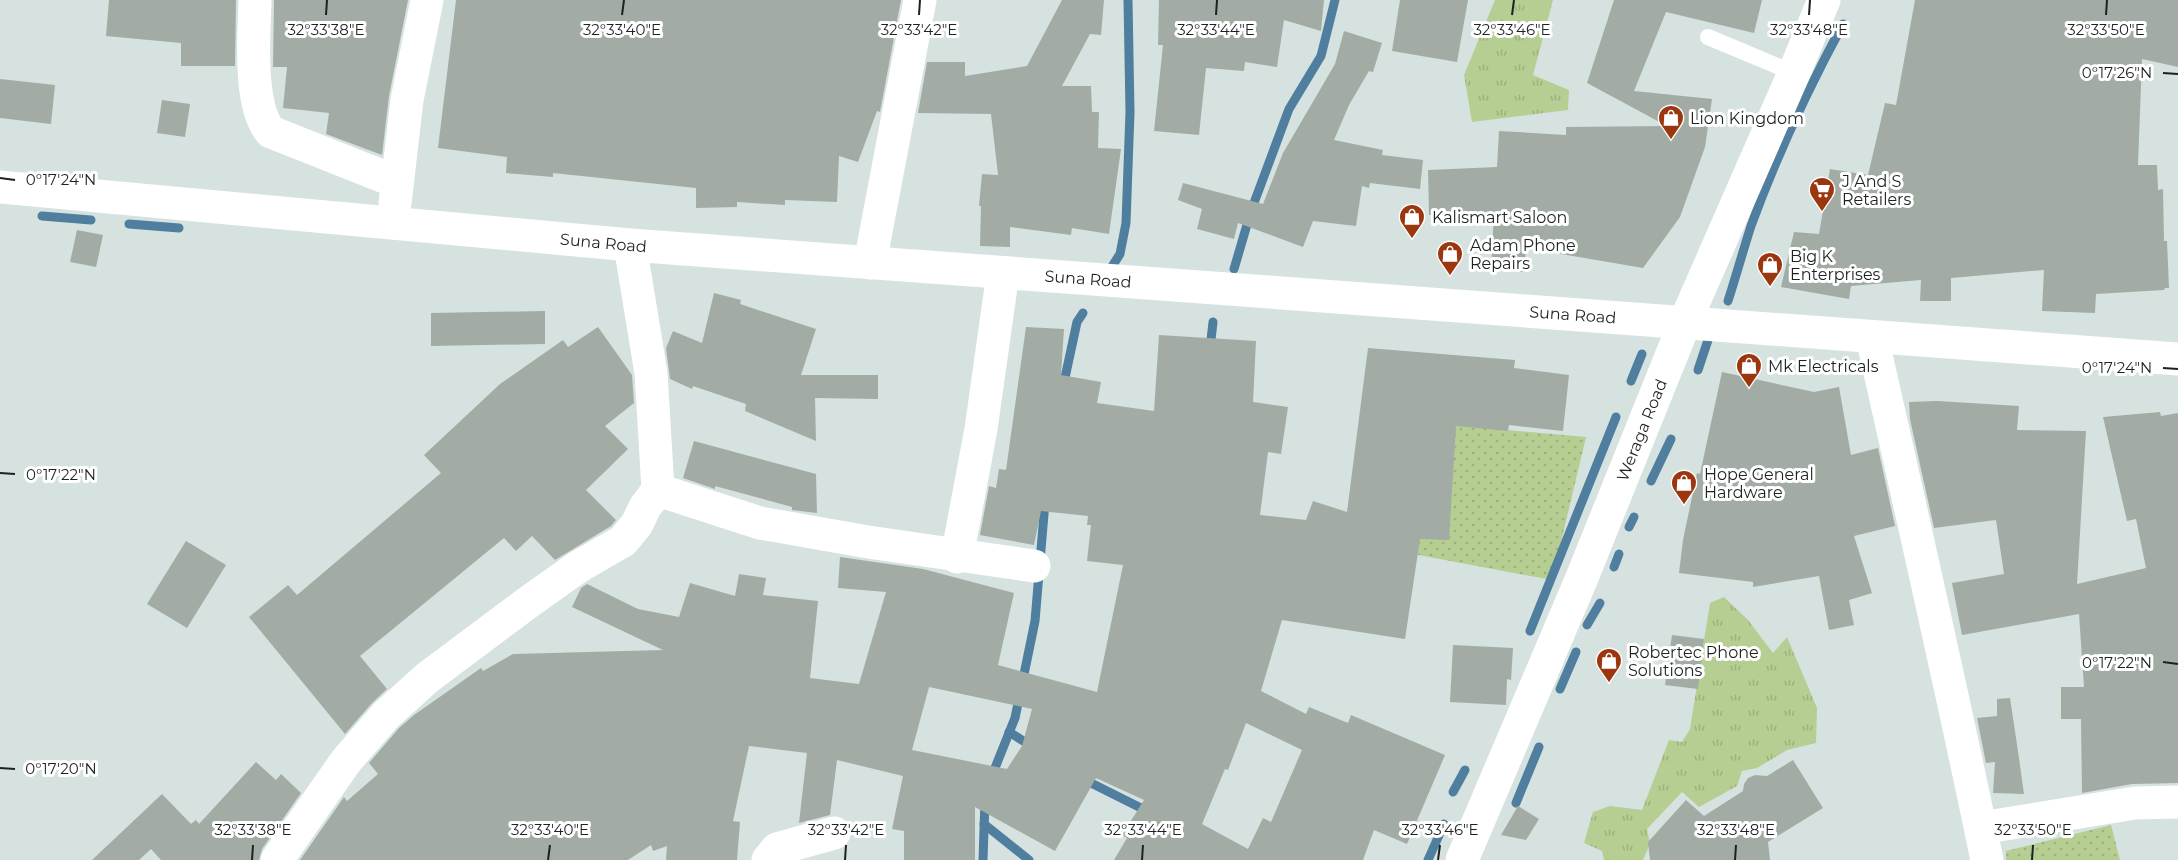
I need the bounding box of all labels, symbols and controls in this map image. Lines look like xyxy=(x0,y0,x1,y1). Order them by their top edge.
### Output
text: 32°33'38"E xyxy=(287,20,365,39)
text: 32°33'40"E xyxy=(583,20,661,39)
text: 32°33'42"E xyxy=(881,20,957,39)
text: 32°33'44"E xyxy=(1177,20,1255,39)
text: 32°33'46"E xyxy=(1473,20,1551,39)
text: 32°33'48"E xyxy=(1770,20,1848,39)
text: 32°33'50"E xyxy=(2067,20,2145,39)
text: 0°17'26"N xyxy=(2082,63,2152,82)
shop icon: Lion Kingdom xyxy=(1656,103,1686,141)
place label: Lion Kingdom xyxy=(1690,109,1804,128)
text: 0°17'24"N xyxy=(26,170,96,189)
place label: J And S Retailers xyxy=(1841,172,1912,209)
supermarket icon: J And S Retailers xyxy=(1807,175,1837,213)
shop icon: Kalismart Saloon xyxy=(1397,202,1427,240)
place label: Kalismart Saloon xyxy=(1432,208,1567,227)
street label: Suna Road xyxy=(559,229,647,256)
place label: Adam Phone Repairs xyxy=(1470,236,1576,273)
shop icon: Adam Phone Repairs xyxy=(1435,239,1465,277)
place label: Big K Enterprises xyxy=(1790,247,1881,284)
shop icon: Big K Enterprises xyxy=(1755,250,1785,288)
street label: Suna Road xyxy=(1044,266,1132,291)
street label: Suna Road xyxy=(1529,302,1617,327)
shop icon: Mk Electricals xyxy=(1734,351,1764,389)
place label: Mk Electricals xyxy=(1768,357,1879,376)
text: 0°17'24"N xyxy=(2082,358,2152,377)
street label: Weraga Road xyxy=(1612,376,1671,484)
text: 0°17'22"N xyxy=(26,465,96,484)
place label: Hope General Hardware xyxy=(1704,465,1814,502)
shop icon: Hope General Hardware xyxy=(1669,468,1699,506)
place label: Robertec Phone Solutions xyxy=(1628,643,1759,680)
shop icon: Robertec Phone Solutions xyxy=(1594,646,1624,684)
text: 0°17'22"N xyxy=(2082,653,2152,672)
text: 0°17'20"N xyxy=(25,759,97,778)
text: 32°33'38"E xyxy=(214,820,292,839)
text: 32°33'40"E xyxy=(511,820,589,839)
text: 32°33'42"E xyxy=(808,820,884,839)
text: 32°33'44"E xyxy=(1104,820,1182,839)
text: 32°33'46"E xyxy=(1401,820,1479,839)
text: 32°33'48"E xyxy=(1697,820,1775,839)
text: 32°33'50"E xyxy=(1994,820,2072,839)

